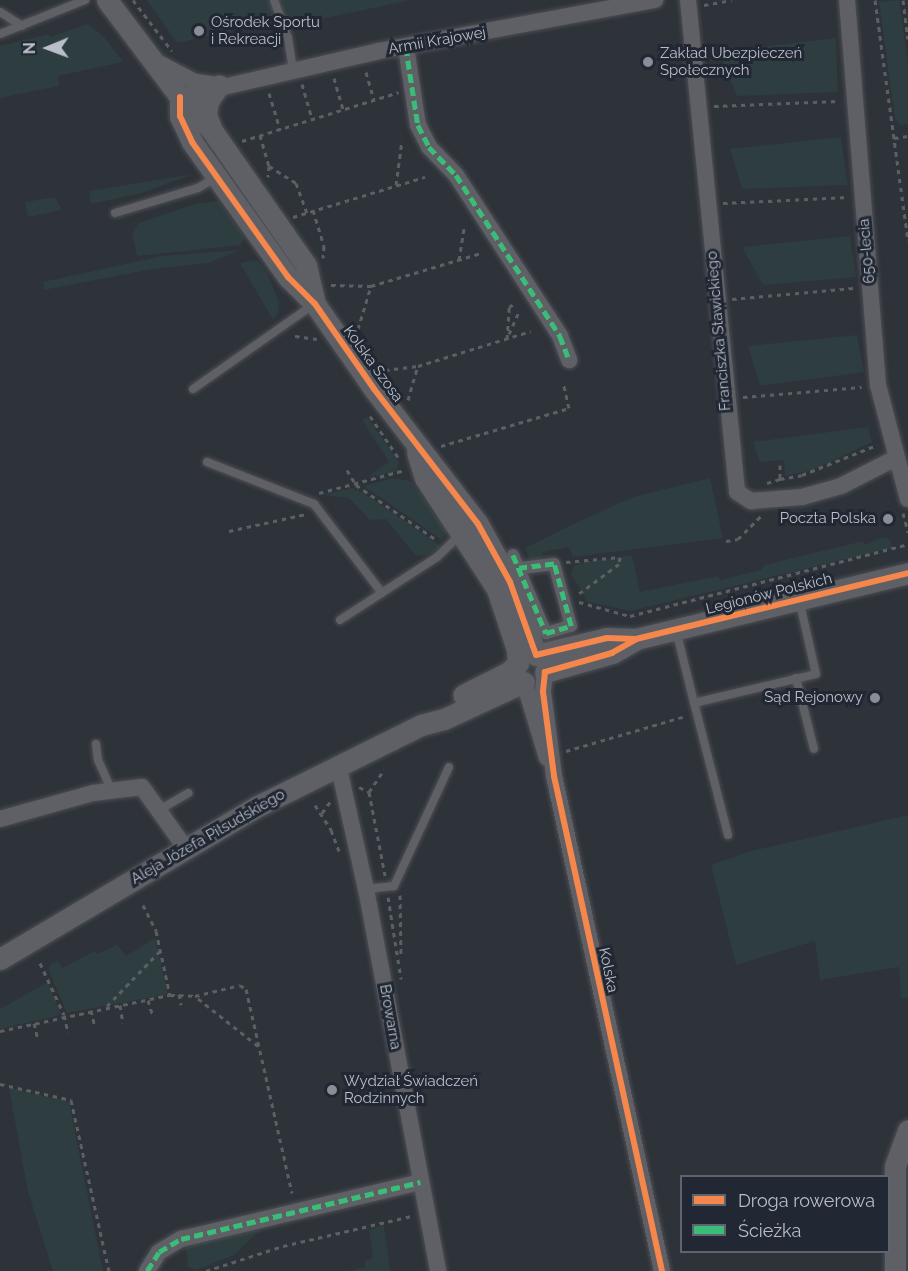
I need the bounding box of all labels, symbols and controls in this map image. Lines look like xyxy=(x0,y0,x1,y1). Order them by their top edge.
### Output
place label: Ośrodek Sportu i Rekreacji xyxy=(211,13,320,48)
north arrow xyxy=(18,18,78,78)
marker: Ośrodek Sportu i Rekreacji xyxy=(192,24,206,38)
street label: Armii Krajowej xyxy=(387,24,487,58)
text: N xyxy=(20,42,39,55)
place label: Zakład Ubezpieczeń Społecznych xyxy=(660,44,802,79)
marker: Zakład Ubezpieczeń Społecznych xyxy=(641,55,655,69)
street label: 650-lecia xyxy=(855,218,879,284)
street label: Franciszka Stawickiego xyxy=(703,250,735,412)
street label: Kolska Szosa xyxy=(339,322,407,406)
place label: Poczta Polska xyxy=(780,510,876,528)
marker: Poczta Polska xyxy=(881,512,895,526)
street label: Legionów Polskich xyxy=(704,570,834,618)
place label: Sąd Rejonowy xyxy=(764,689,863,707)
marker: Sąd Rejonowy xyxy=(868,691,882,705)
street label: Aleja Józefa Piłsudskiego xyxy=(128,785,288,889)
street label: Kolska xyxy=(594,946,622,994)
street label: Browarna xyxy=(375,983,405,1051)
place label: Wydział Świadczeń Rodzinnych xyxy=(344,1072,479,1107)
marker: Wydział Świadczeń Rodzinnych xyxy=(325,1083,339,1097)
legend xyxy=(680,1175,890,1253)
text: Droga rowerowa xyxy=(738,1190,875,1211)
text: Ścieżka xyxy=(738,1220,801,1241)

